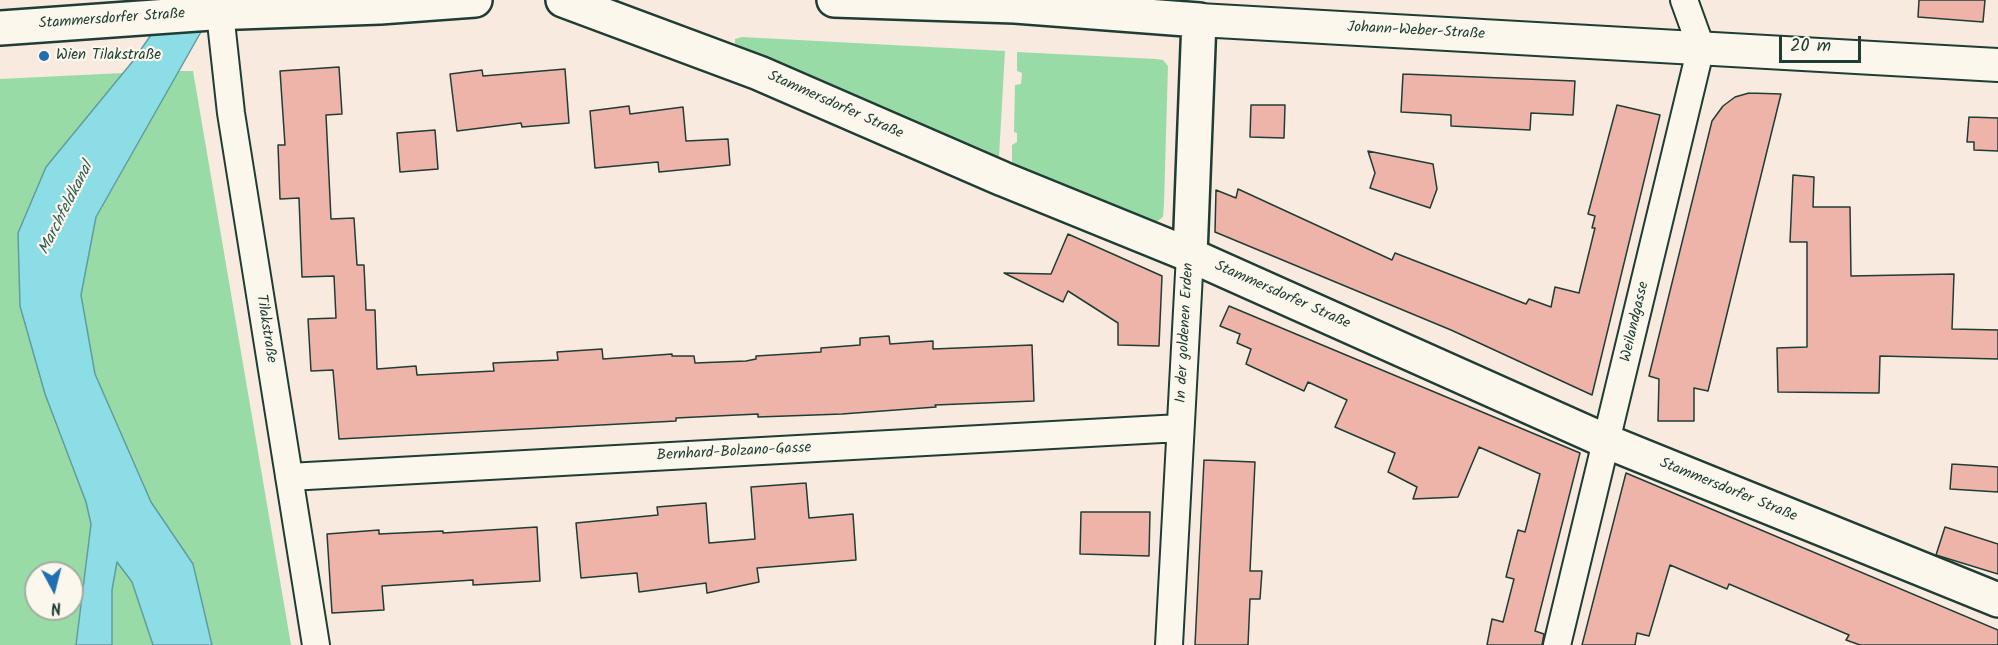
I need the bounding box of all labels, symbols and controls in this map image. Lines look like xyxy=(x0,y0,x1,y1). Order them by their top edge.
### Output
street label: Stammersdorfer Straße xyxy=(38,6,186,34)
street label: Johann-Weber-Straße xyxy=(1347,19,1485,45)
scale bar xyxy=(1782,24,1864,62)
text: 20 m xyxy=(1790,32,1831,61)
place label: Wien Tilakstraße xyxy=(56,47,161,65)
marker: Wien Tilakstraße xyxy=(37,49,51,63)
street label: Stammersdorfer Straße xyxy=(764,68,906,144)
water label: Marchfeldkanal xyxy=(35,160,99,258)
street label: Stammersdorfer Straße xyxy=(1211,258,1353,334)
street label: In der goldenen Erden xyxy=(1173,262,1199,404)
street label: Weilandgasse xyxy=(1618,280,1654,364)
street label: Tilakstraße xyxy=(251,293,279,365)
street label: Bernhard-Bolzano-Gasse xyxy=(656,440,812,466)
street label: Stammersdorfer Straße xyxy=(1657,455,1799,527)
north arrow xyxy=(24,561,84,621)
text: N xyxy=(49,594,63,620)

